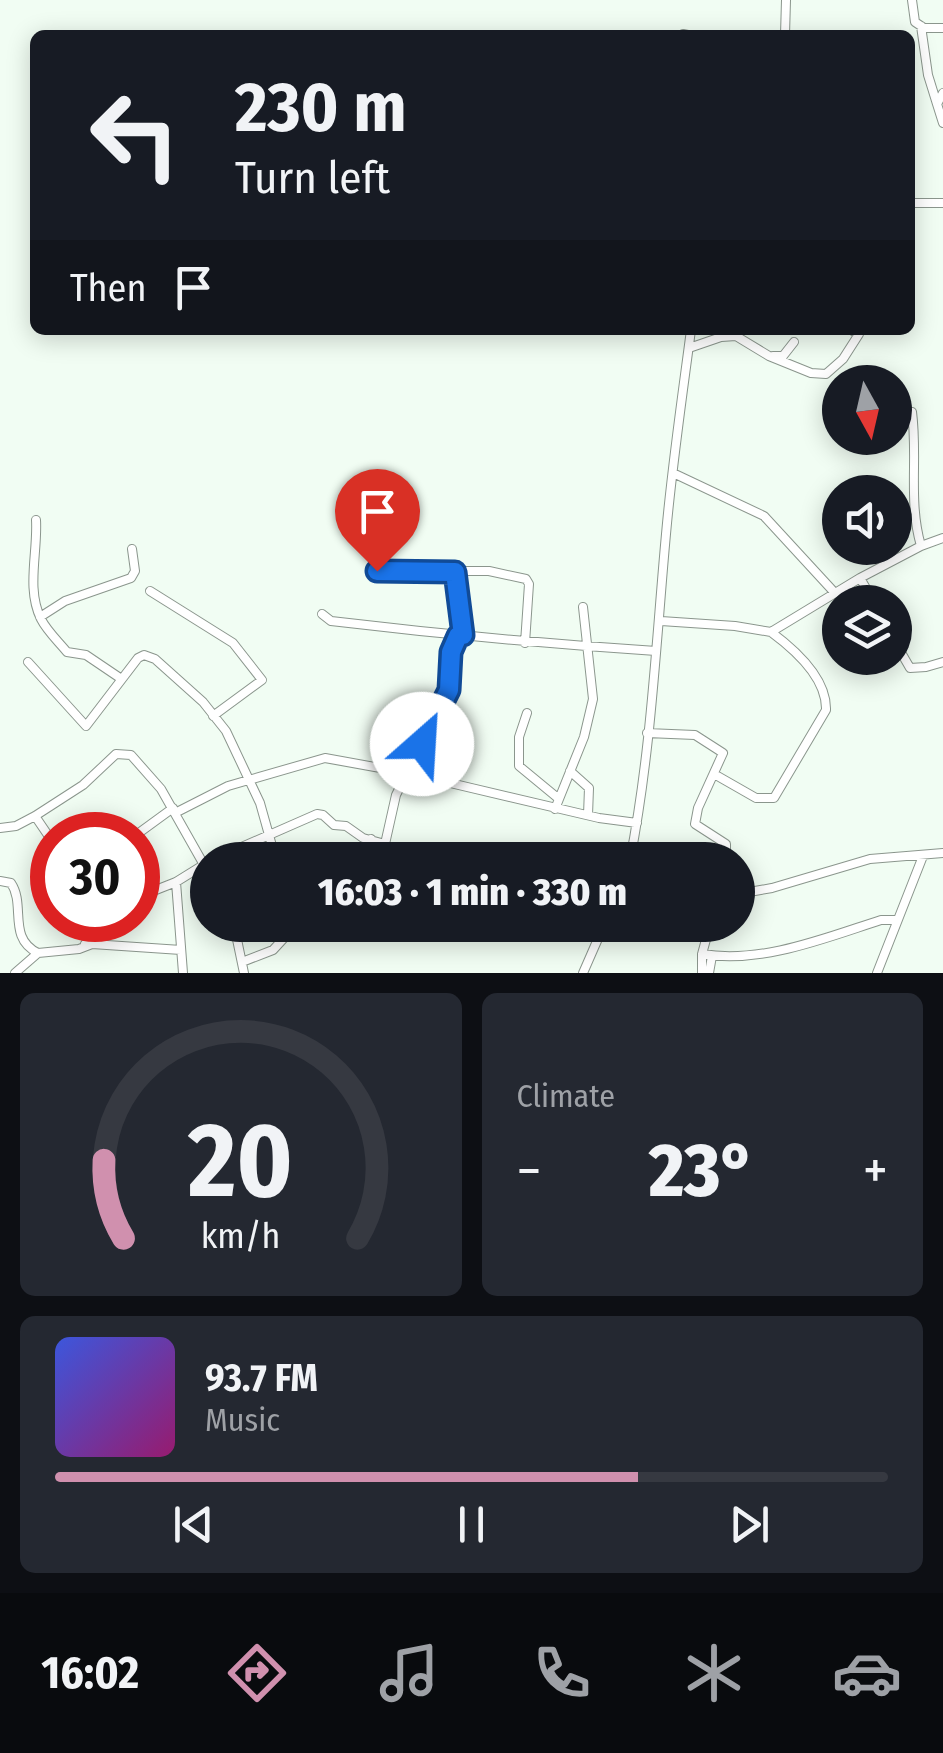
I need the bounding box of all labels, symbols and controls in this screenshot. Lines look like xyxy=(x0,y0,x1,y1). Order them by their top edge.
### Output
text: 230 m xyxy=(235,66,407,150)
icon: left xyxy=(70,70,200,200)
text: Turn left xyxy=(235,151,390,205)
icon: arrive xyxy=(166,260,221,315)
text: Then xyxy=(70,265,146,311)
north arrow xyxy=(822,365,912,455)
map controls xyxy=(822,365,912,675)
pin xyxy=(335,469,420,572)
button: sound xyxy=(822,475,912,565)
icon: arrive xyxy=(350,484,405,539)
button: layers xyxy=(822,585,912,675)
position arrow xyxy=(370,692,474,796)
speed limit sign: 30 xyxy=(30,812,160,942)
text: 16:03 · 1 min · 330 m xyxy=(318,869,627,915)
text: Climate xyxy=(517,1077,615,1115)
text: 20 xyxy=(187,1099,293,1224)
text: 23° xyxy=(649,1126,755,1216)
text: − xyxy=(517,1138,541,1204)
text: + xyxy=(863,1138,888,1204)
text: km/h xyxy=(201,1215,281,1257)
text: 93.7 FM xyxy=(205,1355,318,1401)
text: Music xyxy=(205,1401,280,1439)
icon: previous xyxy=(166,1497,221,1552)
icon: pause xyxy=(444,1497,499,1552)
icon: next xyxy=(722,1497,777,1552)
icon: directions xyxy=(222,1638,292,1708)
icon: music xyxy=(374,1638,444,1708)
icon: phone xyxy=(527,1638,597,1708)
icon: climate xyxy=(679,1638,749,1708)
icon: car xyxy=(832,1638,902,1708)
text: 16:02 xyxy=(41,1646,139,1700)

